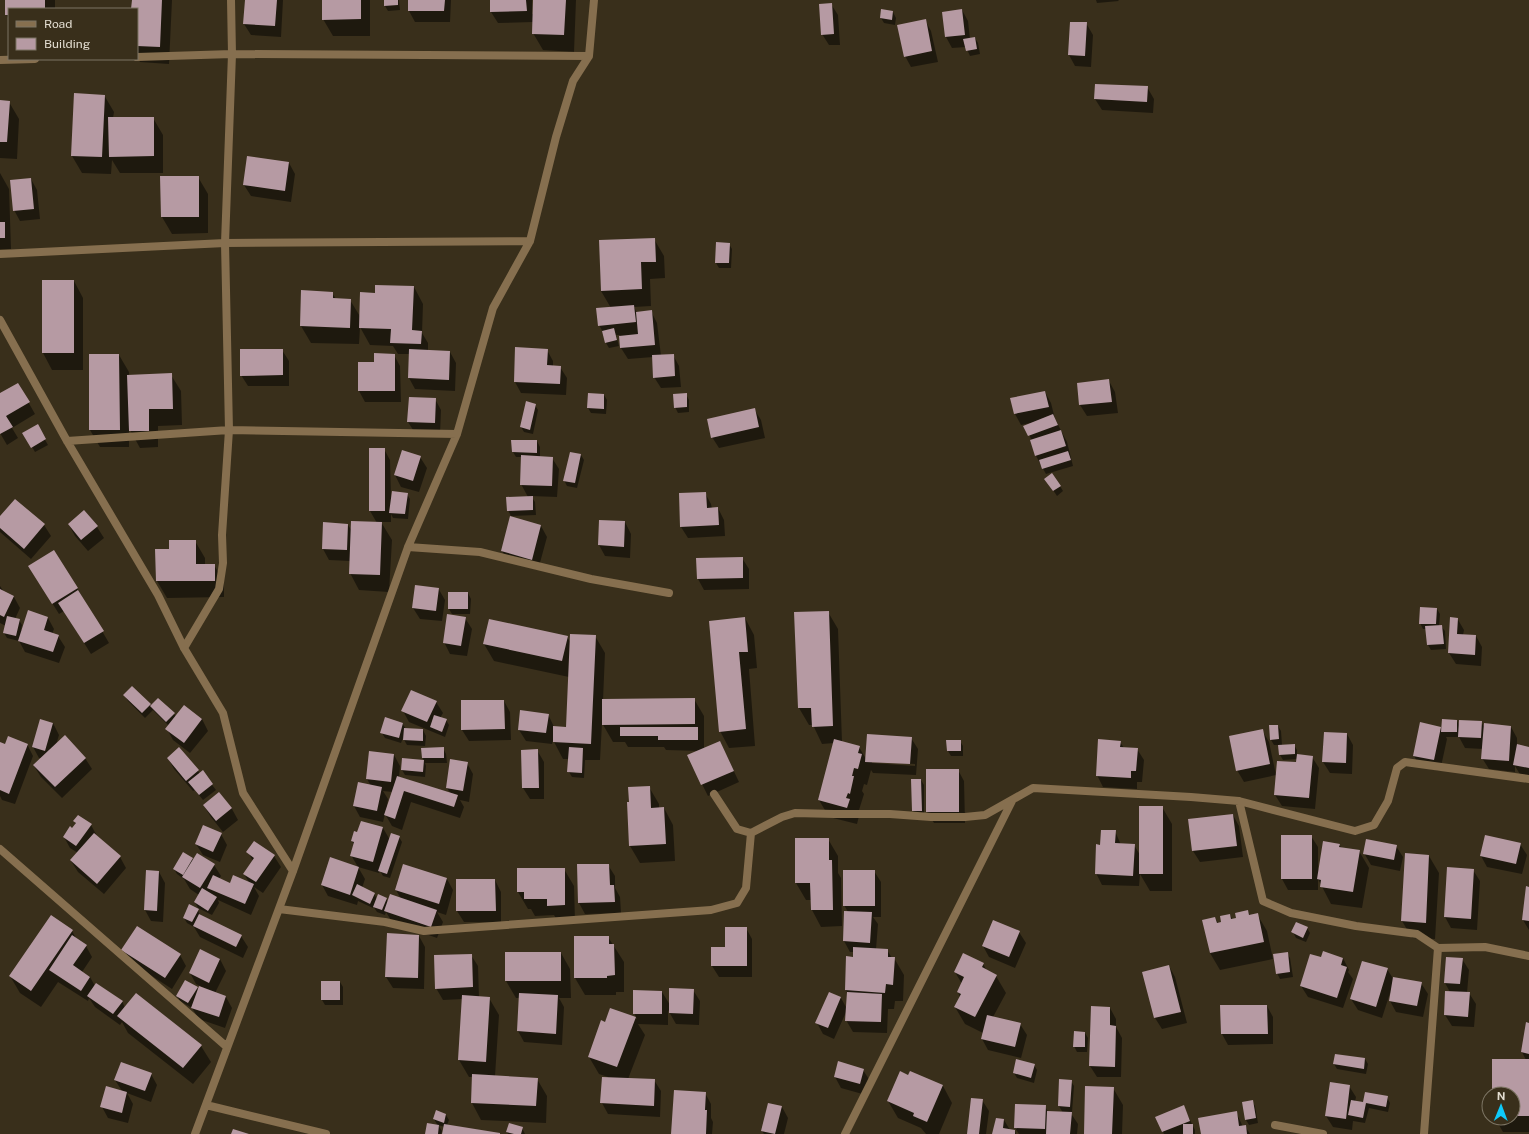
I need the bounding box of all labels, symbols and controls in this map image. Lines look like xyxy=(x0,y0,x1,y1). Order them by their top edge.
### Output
legend xyxy=(8,8,138,60)
text: Road xyxy=(44,17,72,31)
text: Building xyxy=(44,37,90,51)
north arrow xyxy=(1481,1086,1521,1126)
text: N xyxy=(1497,1090,1506,1102)

